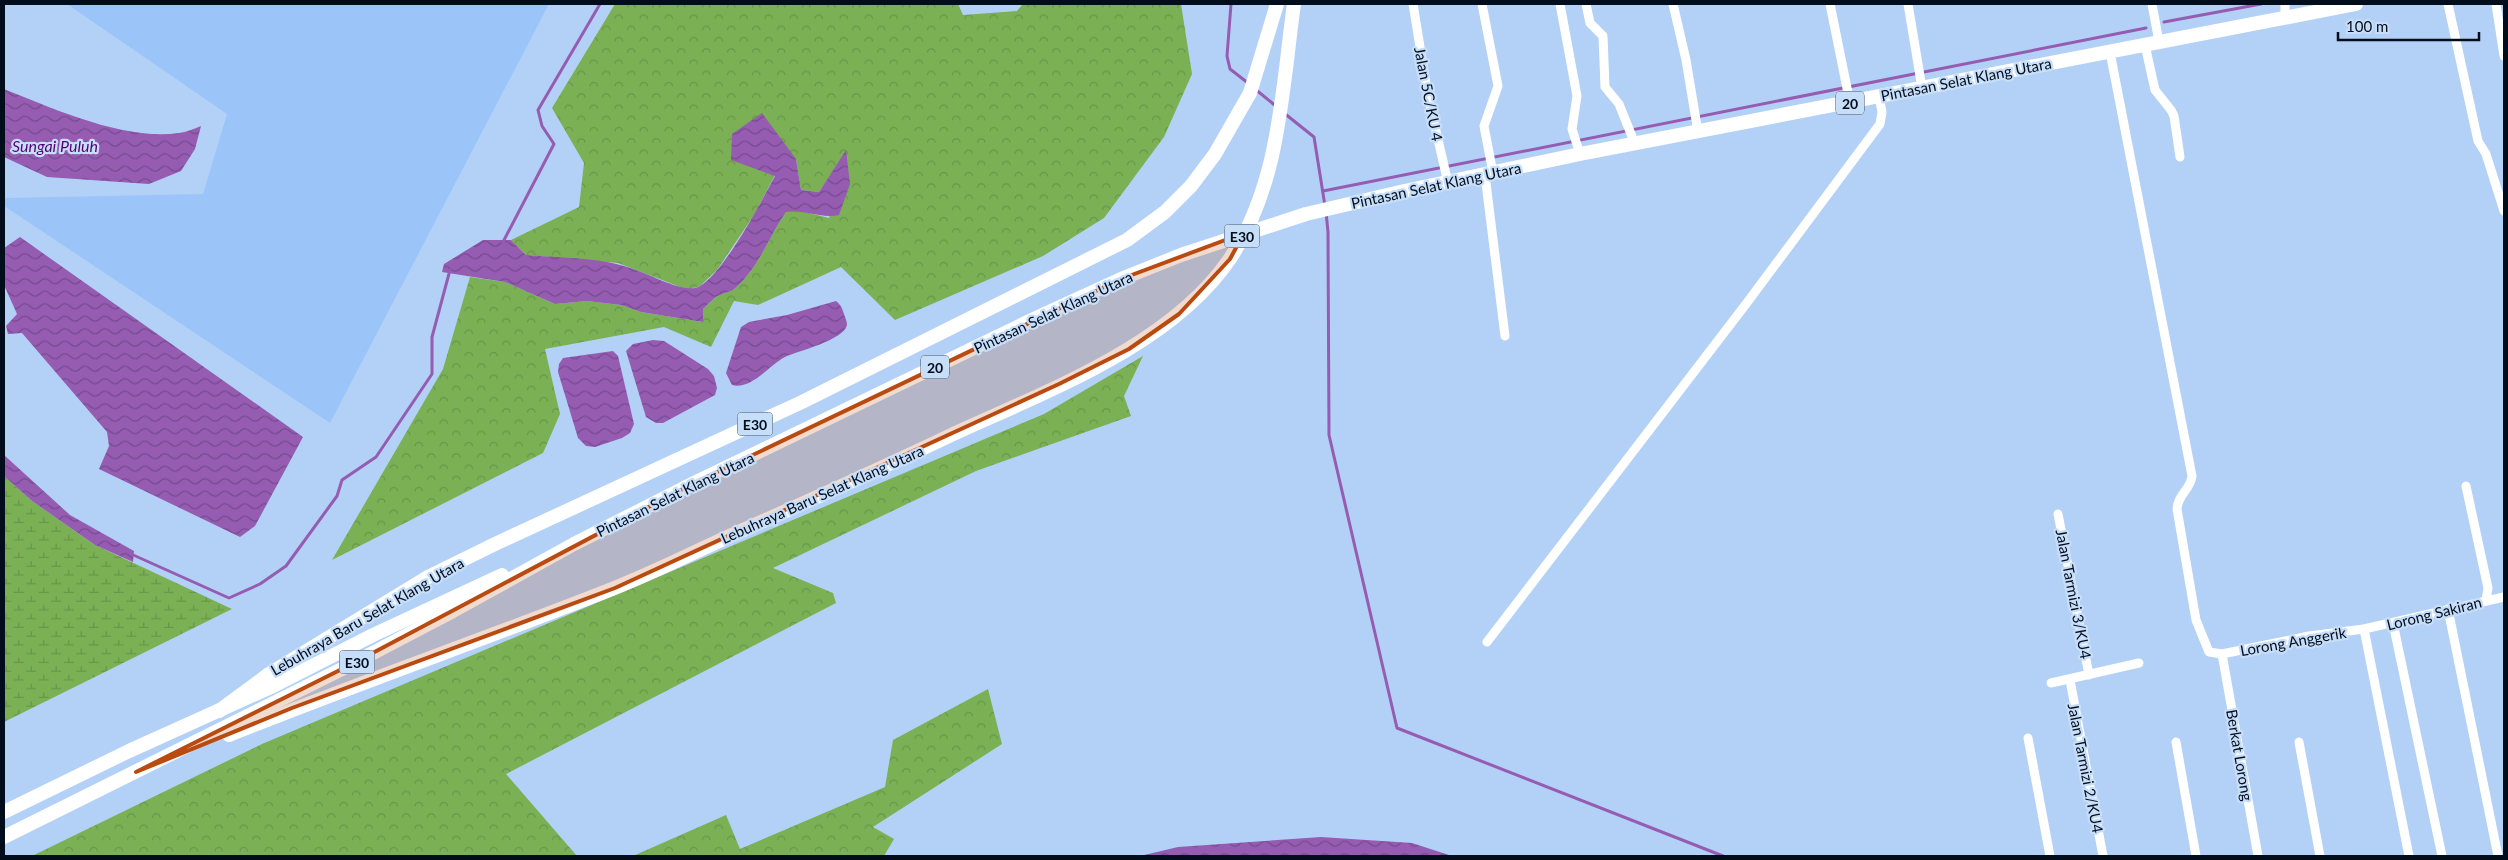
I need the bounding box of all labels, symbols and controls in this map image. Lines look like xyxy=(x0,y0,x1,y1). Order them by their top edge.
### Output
scale bar xyxy=(2338,10,2479,42)
text: 100 m xyxy=(2346,17,2388,35)
street label: Jalan 5C/KU 4 xyxy=(1411,45,1447,143)
street label: Pintasan Selat Klang Utara xyxy=(1879,54,2053,104)
road number: 20 xyxy=(1836,92,1864,115)
water label: Sungai Puluh xyxy=(12,136,98,155)
street label: Pintasan Selat Klang Utara xyxy=(1349,158,1523,212)
road number: E30 xyxy=(1224,225,1260,248)
street label: Pintasan Selat Klang Utara xyxy=(971,267,1135,357)
road number: 20 xyxy=(921,356,949,378)
road number: E30 xyxy=(738,412,772,436)
street label: Lebuhraya Baru Selat Klang Utara xyxy=(718,441,926,547)
street label: Pintasan Selat Klang Utara xyxy=(593,448,757,540)
street label: Jalan Tarmizi 3/KU4 xyxy=(2053,528,2095,661)
street label: Lebuhraya Baru Selat Klang Utara xyxy=(267,553,467,679)
street label: Lorong Sakiran xyxy=(2385,593,2483,633)
street label: Lorong Anggerik xyxy=(2239,623,2348,659)
road number: E30 xyxy=(340,650,374,674)
street label: Jalan Tarmizi 2/KU4 xyxy=(2065,702,2107,835)
street label: Berkat Lorong xyxy=(2223,708,2257,802)

